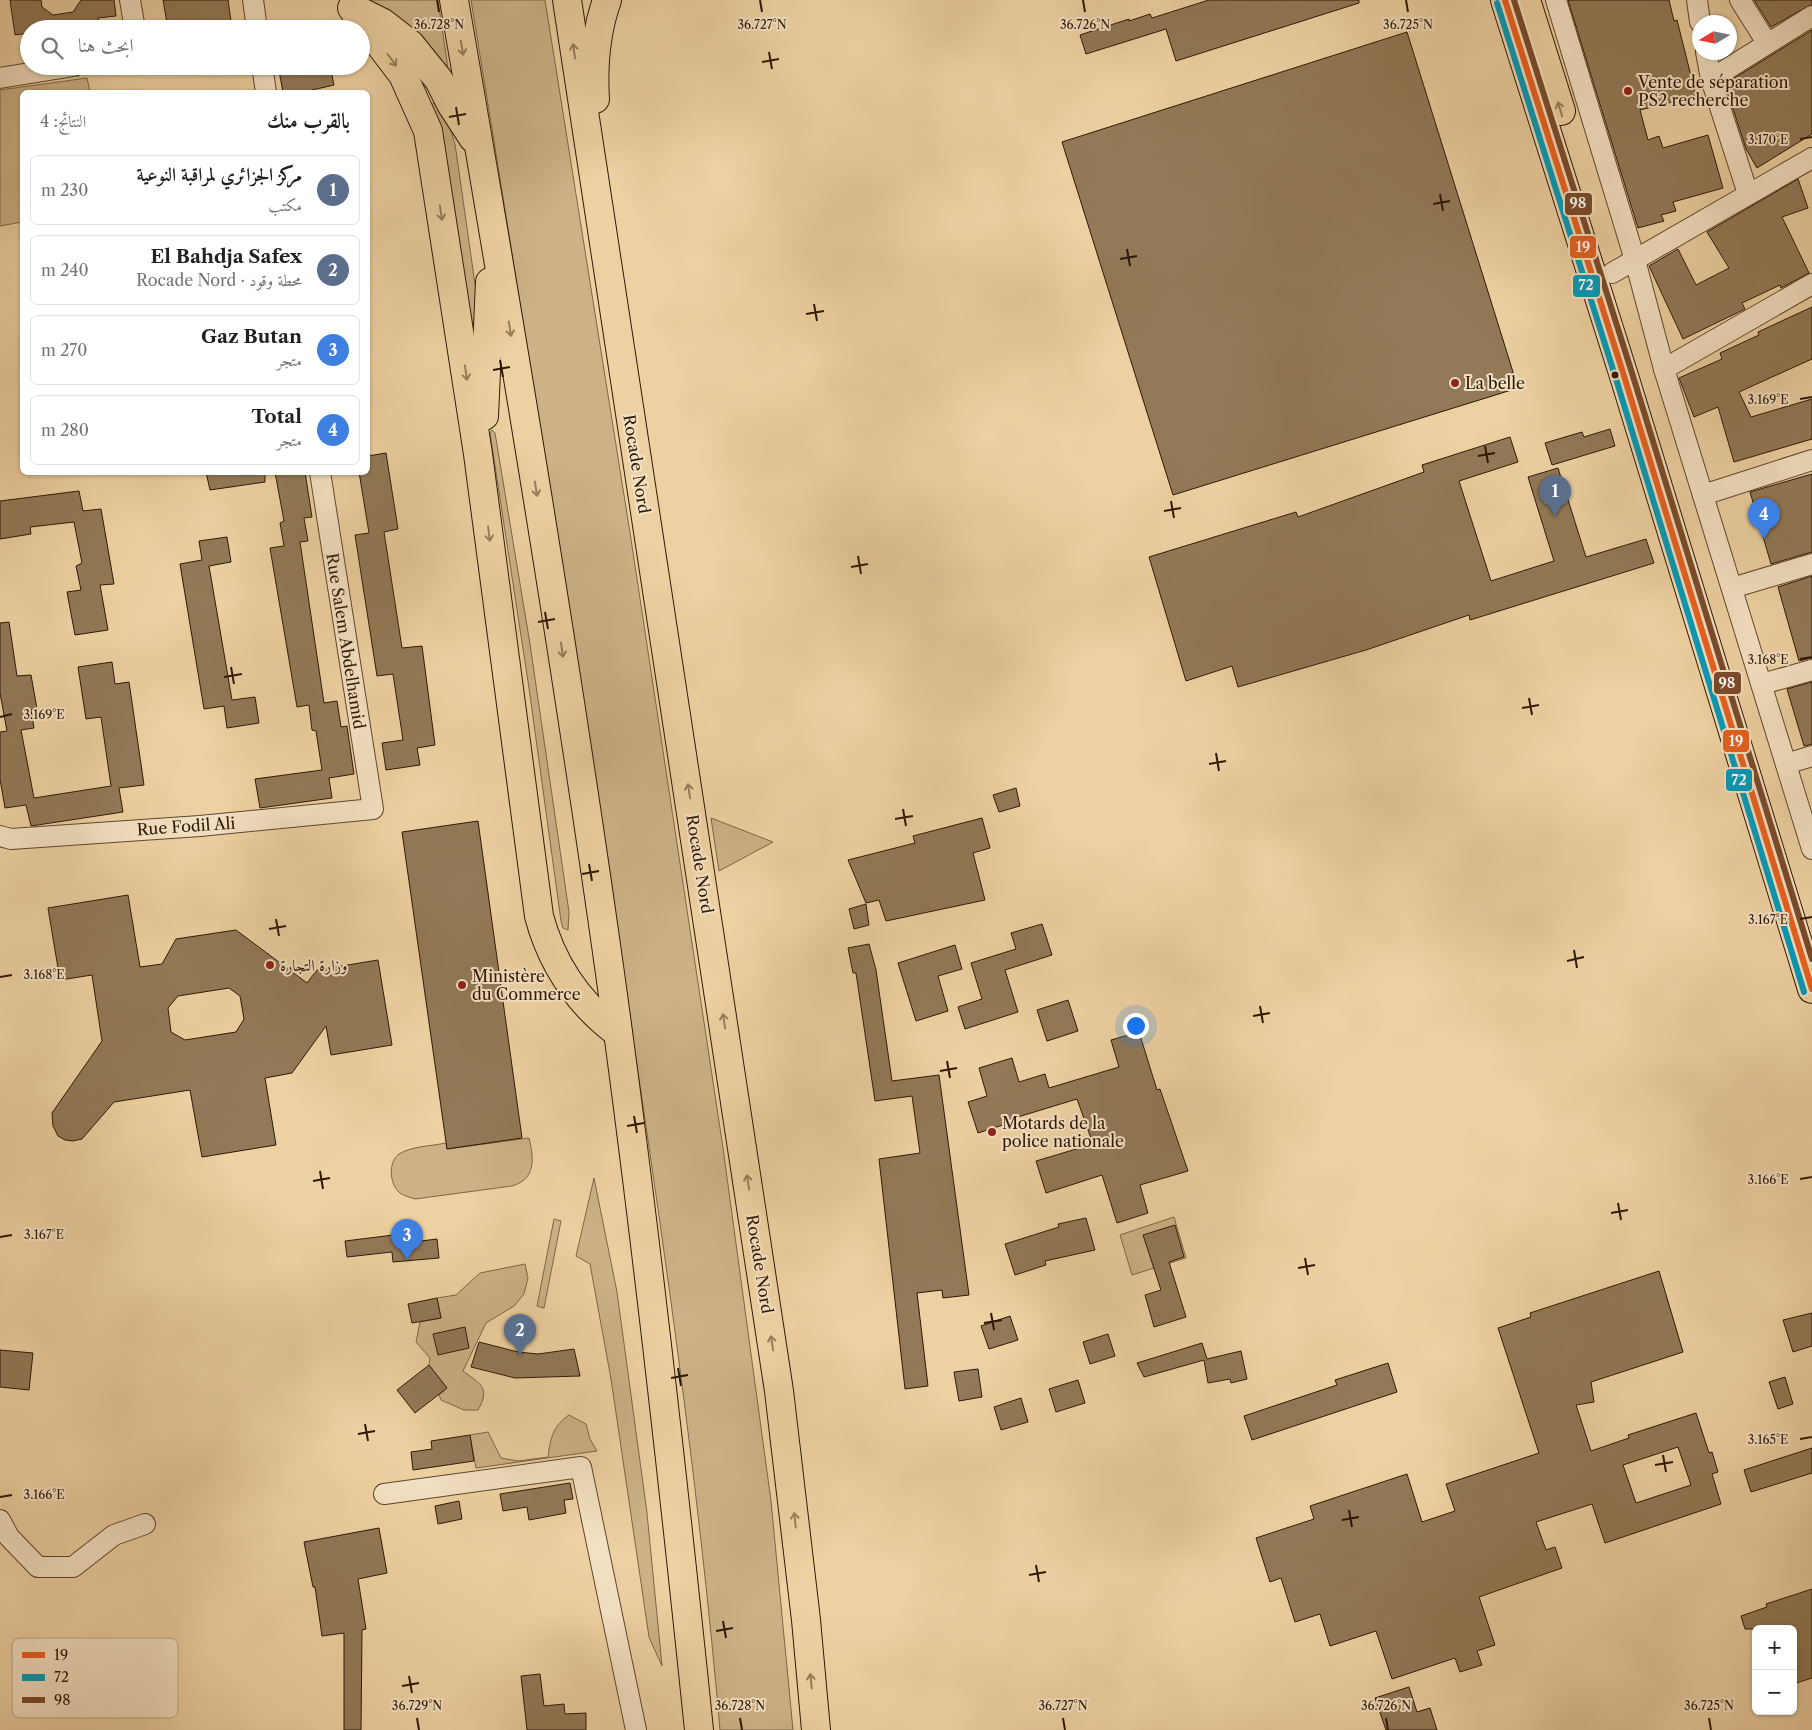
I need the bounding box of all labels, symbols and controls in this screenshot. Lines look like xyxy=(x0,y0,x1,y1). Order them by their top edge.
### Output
north arrow xyxy=(1692,15,1737,60)
text: 36.728°N xyxy=(414,17,464,32)
text: 36.727°N xyxy=(737,17,787,32)
text: 36.726°N xyxy=(1060,17,1110,32)
text: 36.725°N xyxy=(1383,17,1433,32)
search box xyxy=(20,20,370,75)
icon: search xyxy=(38,34,66,62)
text: ابحث هنا xyxy=(78,34,134,57)
one-way arrow xyxy=(457,40,467,56)
one-way arrow xyxy=(569,43,579,59)
one-way arrow xyxy=(387,53,397,67)
place label: Vente de séparation PS2 recherche xyxy=(1637,72,1789,110)
marker: Vente de séparation PS2 recherche xyxy=(1622,85,1634,97)
one-way arrow xyxy=(1555,101,1565,117)
text: بالقرب منك xyxy=(267,108,350,133)
text: النتائج: 4 xyxy=(40,111,86,131)
text: 3.170°E xyxy=(1748,132,1788,147)
text: مركز الجزائري لمراقبة النوعية xyxy=(137,163,302,186)
text: 230 m xyxy=(41,180,88,200)
text: 1 xyxy=(329,180,337,200)
line badge: 98 xyxy=(1564,192,1593,216)
text: 98 xyxy=(1570,194,1586,212)
text: مكتب xyxy=(268,195,302,215)
one-way arrow xyxy=(437,204,447,220)
line badge: 19 xyxy=(1569,235,1597,259)
text: 19 xyxy=(1576,238,1590,256)
text: El Bahdja Safex xyxy=(151,245,302,268)
text: 240 m xyxy=(41,260,89,280)
text: 2 xyxy=(328,260,338,280)
text: محطة وقود · Rocade Nord xyxy=(136,270,302,290)
line badge: 72 xyxy=(1572,274,1601,298)
text: 72 xyxy=(1578,276,1594,294)
one-way arrow xyxy=(505,321,515,337)
text: Gaz Butan xyxy=(201,325,302,348)
text: 270 m xyxy=(41,340,87,360)
text: 3 xyxy=(328,340,338,360)
text: متجر xyxy=(277,350,302,370)
one-way arrow xyxy=(461,365,471,381)
unlabelled marker xyxy=(1610,370,1620,380)
place label: La belle xyxy=(1465,373,1525,393)
marker: La belle xyxy=(1449,377,1461,389)
text: 3.169°E xyxy=(1747,392,1789,407)
text: Total xyxy=(252,405,302,428)
street label: Rocade Nord xyxy=(619,413,655,515)
text: 280 m xyxy=(41,420,89,440)
text: 4 xyxy=(328,420,338,440)
text: متجر xyxy=(277,430,302,450)
pin: 1 xyxy=(1539,475,1571,516)
one-way arrow xyxy=(532,481,542,497)
pin: 4 xyxy=(1748,498,1780,539)
one-way arrow xyxy=(484,526,494,542)
street label: Rue Salem Abdelhamid xyxy=(322,552,370,731)
one-way arrow xyxy=(557,641,567,657)
text: 3.168°E xyxy=(1747,652,1789,667)
line badge: 98 xyxy=(1713,671,1742,695)
text: 98 xyxy=(1719,674,1735,692)
text: 3.169°E xyxy=(23,707,65,722)
line badge: 19 xyxy=(1722,729,1750,753)
text: 19 xyxy=(1729,732,1743,750)
line badge: 72 xyxy=(1725,768,1753,792)
text: 72 xyxy=(1731,771,1747,789)
one-way arrow xyxy=(683,784,693,800)
street label: Rue Fodil Ali xyxy=(136,813,236,839)
street label: Rocade Nord xyxy=(682,813,718,915)
text: 3.167°E xyxy=(1748,912,1788,927)
place label: وزارة التجارة xyxy=(280,955,347,975)
marker: وزارة التجارة xyxy=(264,959,276,971)
place label: Ministère du Commerce xyxy=(472,966,581,1004)
text: 3.168°E xyxy=(23,967,65,982)
marker: Ministère du Commerce xyxy=(456,979,468,991)
your location xyxy=(1123,1013,1149,1039)
one-way arrow xyxy=(719,1014,729,1030)
place label: Motards de la police nationale xyxy=(1002,1113,1124,1151)
marker: Motards de la police nationale xyxy=(986,1126,998,1138)
text: 3.166°E xyxy=(1748,1172,1788,1187)
one-way arrow xyxy=(743,1174,753,1190)
street label: Rocade Nord xyxy=(742,1213,778,1315)
pin: 3 xyxy=(391,1219,423,1260)
text: 3.167°E xyxy=(24,1227,64,1242)
pin: 2 xyxy=(504,1314,536,1355)
one-way arrow xyxy=(767,1335,777,1351)
text: 3.165°E xyxy=(1748,1432,1788,1447)
text: 3.166°E xyxy=(24,1487,64,1502)
one-way arrow xyxy=(790,1512,800,1528)
map controls xyxy=(1752,1625,1797,1715)
button: + xyxy=(1752,1625,1797,1670)
legend xyxy=(12,1638,178,1718)
text: 19 xyxy=(54,1646,68,1664)
text: 72 xyxy=(54,1668,69,1686)
button: − xyxy=(1752,1670,1797,1715)
one-way arrow xyxy=(806,1674,816,1690)
text: 98 xyxy=(54,1691,71,1709)
text: 36.729°N xyxy=(392,1698,442,1713)
text: 36.728°N xyxy=(715,1698,765,1713)
text: 36.727°N xyxy=(1038,1698,1088,1713)
text: 36.726°N xyxy=(1361,1698,1411,1713)
text: 36.725°N xyxy=(1684,1698,1734,1713)

